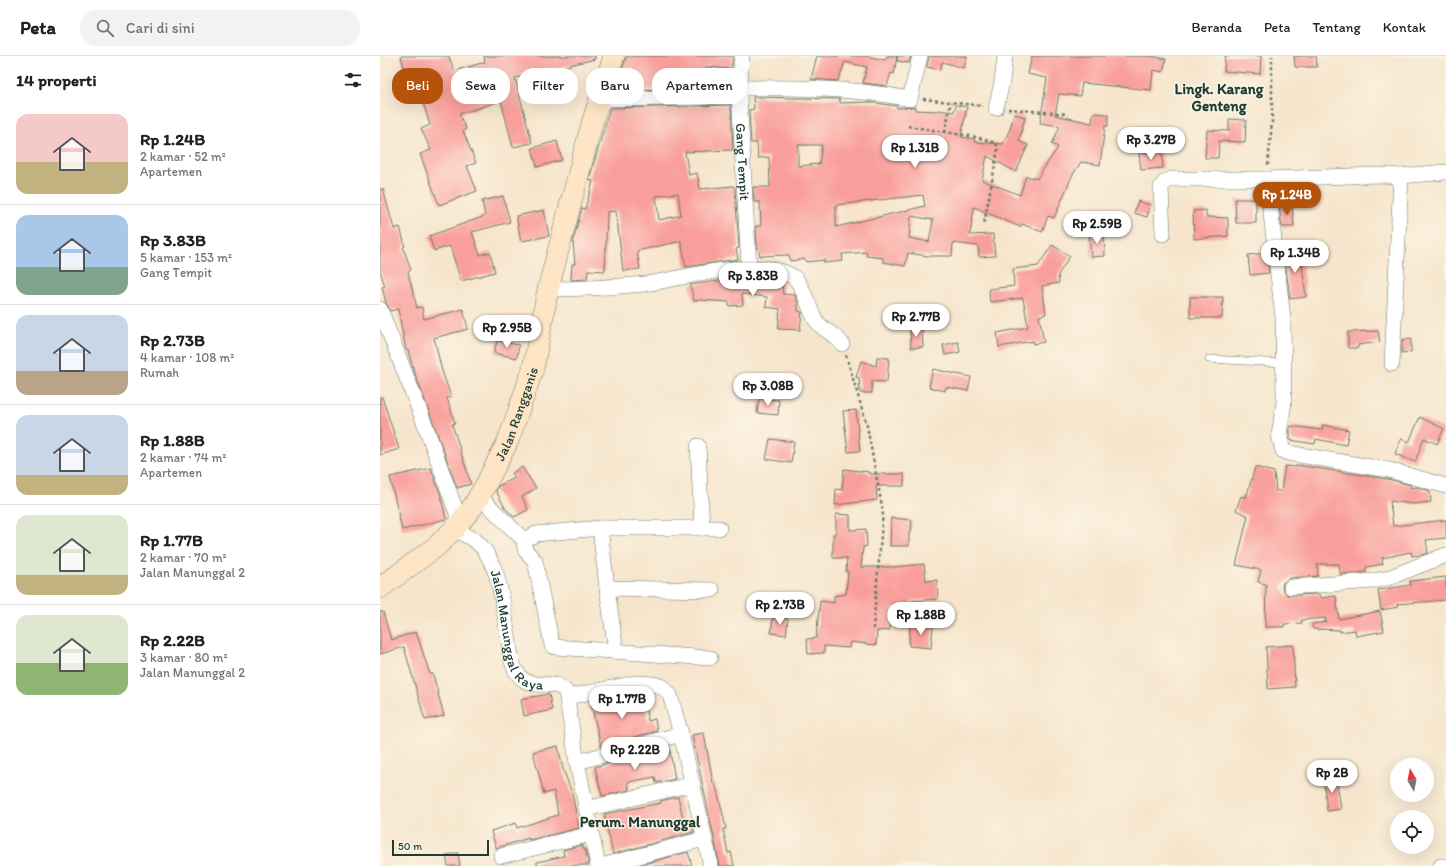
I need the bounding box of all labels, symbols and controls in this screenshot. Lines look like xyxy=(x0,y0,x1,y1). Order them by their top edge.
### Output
search box xyxy=(80,10,360,46)
text: Peta xyxy=(20,16,56,39)
icon: search xyxy=(94,17,116,39)
text: Cari di sini xyxy=(126,19,195,37)
text: Beranda xyxy=(1191,19,1242,36)
text: Peta xyxy=(1264,19,1290,36)
text: Tentang xyxy=(1312,19,1361,36)
text: Kontak xyxy=(1383,19,1426,36)
chip: Beli xyxy=(392,68,443,104)
chip: Sewa xyxy=(451,68,510,104)
chip: Filter xyxy=(518,68,578,104)
chip: Baru xyxy=(586,68,644,104)
chip: Apartemen xyxy=(652,68,747,104)
icon: filters xyxy=(342,69,364,91)
text: 14 properti xyxy=(16,70,97,90)
district label: Lingk. Karang Genteng xyxy=(1175,80,1264,116)
street label: Gang Tempit xyxy=(732,123,753,201)
pin: Rp 3.27B xyxy=(1110,127,1192,161)
text: Rp 1.24B xyxy=(140,129,205,149)
icon: home xyxy=(48,130,96,178)
text: Rp 3.27B xyxy=(1126,132,1176,147)
pin: Rp 1.31B xyxy=(874,135,956,169)
text: Rp 1.31B xyxy=(891,140,939,155)
text: 2 kamar · 52 m² xyxy=(140,149,226,164)
text: Apartemen xyxy=(140,164,202,179)
pin: Rp 1.24B xyxy=(1246,182,1328,216)
text: Rp 1.24B xyxy=(1262,187,1312,202)
pin: Rp 2.59B xyxy=(1056,211,1138,245)
text: Rp 2.59B xyxy=(1072,216,1122,231)
text: Rp 3.83B xyxy=(140,230,206,250)
icon: home xyxy=(48,231,96,279)
pin: Rp 1.34B xyxy=(1254,240,1336,274)
text: Rp 1.34B xyxy=(1270,245,1320,260)
text: 5 kamar · 153 m² xyxy=(140,250,232,265)
pin: Rp 3.83B xyxy=(712,263,794,297)
text: Gang Tempit xyxy=(140,265,212,280)
text: Rp 3.83B xyxy=(728,268,778,283)
pin: Rp 2.77B xyxy=(875,304,957,338)
text: Rp 2.77B xyxy=(892,309,940,324)
pin: Rp 2.95B xyxy=(466,315,548,349)
text: Rp 2.95B xyxy=(482,320,532,335)
text: Rp 2.73B xyxy=(140,330,205,350)
icon: home xyxy=(48,331,96,379)
text: 4 kamar · 108 m² xyxy=(140,350,234,365)
text: Rumah xyxy=(140,365,179,380)
street label: Jalan Rangganis xyxy=(491,365,542,464)
pin: Rp 3.08B xyxy=(727,373,809,407)
text: Rp 3.08B xyxy=(742,378,794,393)
text: Rp 1.88B xyxy=(140,430,205,450)
icon: home xyxy=(48,431,96,479)
text: 2 kamar · 74 m² xyxy=(140,450,226,465)
text: Apartemen xyxy=(140,465,202,480)
text: Rp 1.77B xyxy=(140,530,203,550)
icon: home xyxy=(48,531,96,579)
text: 2 kamar · 70 m² xyxy=(140,550,227,565)
text: Jalan Manunggal 2 xyxy=(140,565,245,580)
street label: Jalan Manunggal Raya xyxy=(486,568,544,694)
pin: Rp 2.73B xyxy=(739,592,821,626)
text: Rp 2.73B xyxy=(755,597,805,612)
pin: Rp 1.88B xyxy=(880,602,962,636)
text: Rp 1.88B xyxy=(896,607,946,622)
text: Rp 2.22B xyxy=(140,630,205,650)
icon: home xyxy=(48,631,96,679)
text: 3 kamar · 80 m² xyxy=(140,650,228,665)
text: Jalan Manunggal 2 xyxy=(140,665,245,680)
pin: Rp 1.77B xyxy=(581,686,663,720)
text: Rp 1.77B xyxy=(598,691,646,706)
pin: Rp 2.22B xyxy=(594,737,676,771)
text: Rp 2.22B xyxy=(610,742,660,757)
north arrow xyxy=(1390,758,1434,802)
map controls xyxy=(1390,758,1434,854)
pin: Rp 2B xyxy=(1304,760,1360,794)
text: Rp 2B xyxy=(1316,765,1348,780)
button: locate xyxy=(1390,810,1434,854)
district label: Perum. Manunggal xyxy=(580,813,701,832)
scale bar xyxy=(392,838,489,857)
text: 50 m xyxy=(398,840,422,853)

